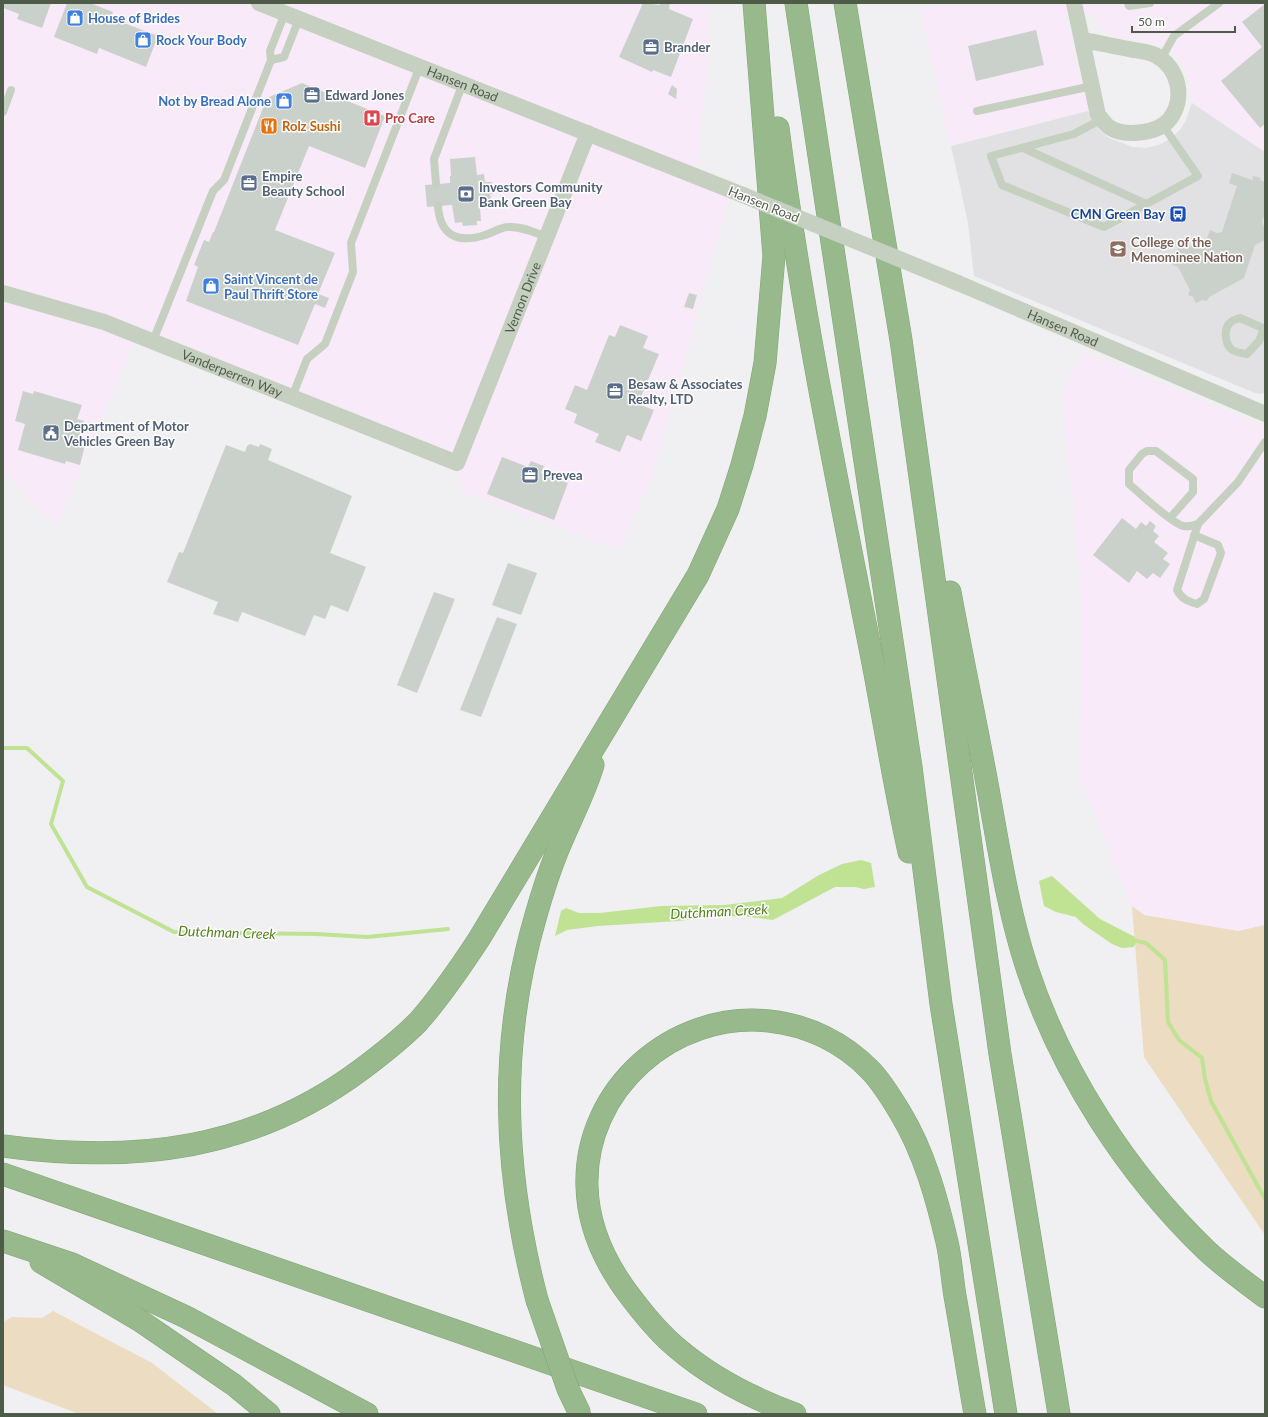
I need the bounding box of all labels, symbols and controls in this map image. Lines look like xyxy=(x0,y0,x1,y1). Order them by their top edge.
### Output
shop icon: House of Brides xyxy=(65,8,85,28)
scale bar xyxy=(1132,8,1235,34)
place label: House of Brides xyxy=(88,10,180,26)
text: 50 m xyxy=(1138,14,1165,29)
shop icon: Rock Your Body xyxy=(133,30,153,50)
place label: Rock Your Body xyxy=(156,32,247,48)
office icon: Brander xyxy=(641,37,661,57)
place label: Brander xyxy=(664,39,710,55)
street label: Hansen Road xyxy=(425,62,501,105)
office icon: Edward Jones xyxy=(302,85,322,105)
place label: Edward Jones xyxy=(325,87,405,103)
shop icon: Not by Bread Alone xyxy=(274,91,294,111)
place label: Not by Bread Alone xyxy=(158,93,271,109)
hospital icon: Pro Care xyxy=(362,108,382,128)
place label: Pro Care xyxy=(385,110,435,126)
restaurant icon: Rolz Sushi xyxy=(259,116,279,136)
place label: Rolz Sushi xyxy=(282,118,340,134)
place label: Empire Beauty School xyxy=(262,168,345,199)
office icon: Empire Beauty School xyxy=(239,173,259,193)
place label: Investors Community Bank Green Bay xyxy=(479,179,603,210)
street label: Hansen Road xyxy=(726,182,802,226)
bank icon: Investors Community Bank Green Bay xyxy=(456,184,476,204)
bus stop icon: CMN Green Bay xyxy=(1168,204,1188,224)
place label: CMN Green Bay xyxy=(1071,206,1165,222)
place label: College of the Menominee Nation xyxy=(1131,234,1243,265)
school or university icon: College of the Menominee Nation xyxy=(1108,239,1128,259)
street label: Vernon Drive xyxy=(501,260,544,336)
place label: Saint Vincent de Paul Thrift Store xyxy=(224,271,318,302)
shop icon: Saint Vincent de Paul Thrift Store xyxy=(201,276,221,296)
street label: Hansen Road xyxy=(1025,306,1101,350)
street label: Vanderperren Way xyxy=(179,346,285,401)
place label: Besaw & Associates Realty, LTD xyxy=(628,376,743,407)
office icon: Besaw & Associates Realty, LTD xyxy=(605,381,625,401)
place label: Department of Motor Vehicles Green Bay xyxy=(63,418,189,449)
public building icon: Department of Motor Vehicles Green Bay xyxy=(41,423,61,443)
office icon: Prevea xyxy=(520,465,540,485)
place label: Prevea xyxy=(543,467,583,483)
water label: Dutchman Creek xyxy=(670,900,769,922)
water label: Dutchman Creek xyxy=(178,922,277,942)

